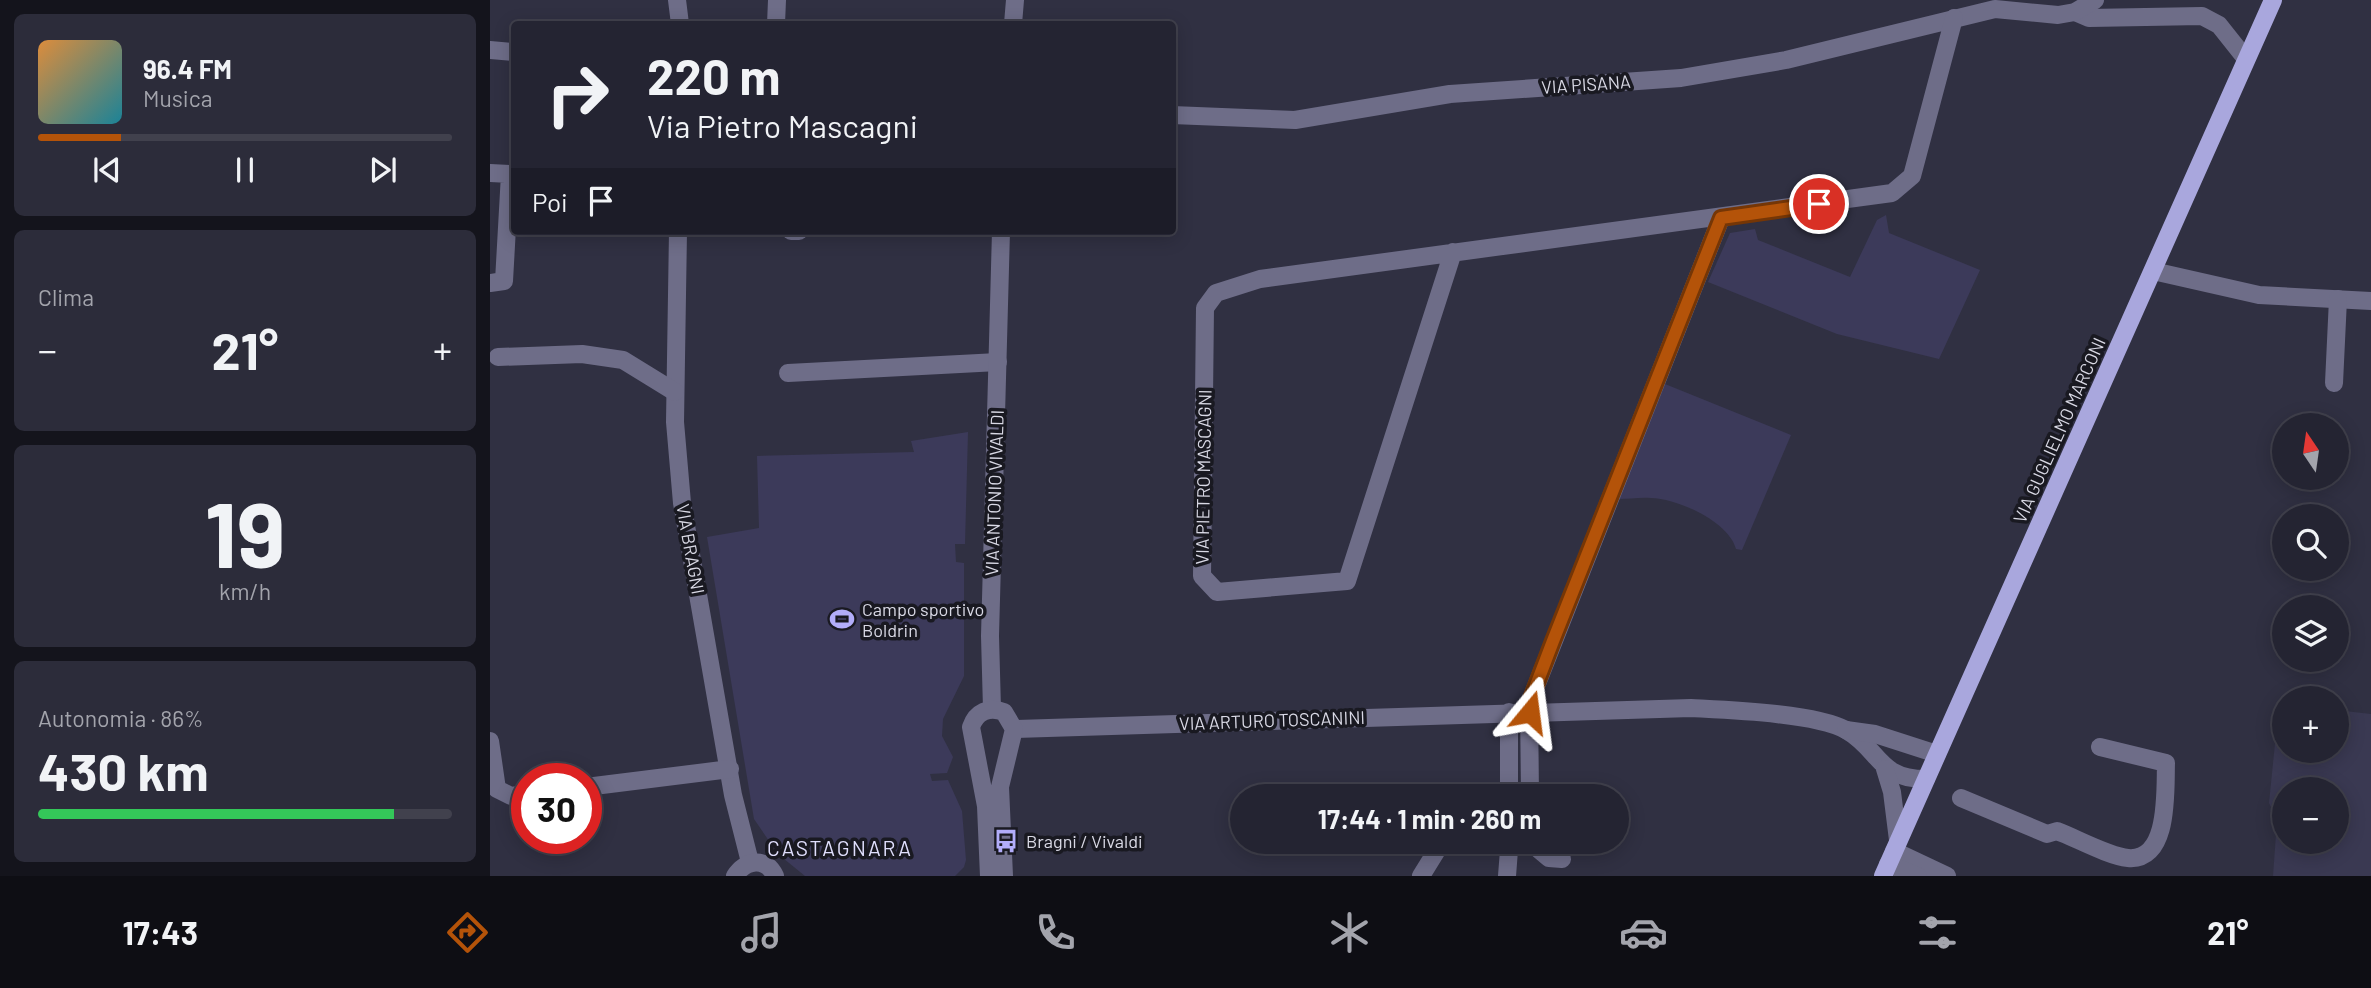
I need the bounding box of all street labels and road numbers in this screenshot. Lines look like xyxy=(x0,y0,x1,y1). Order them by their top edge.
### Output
street label: VIA PISANA xyxy=(1541,70,1632,98)
street label: VIA GUGLIELMO MARCONI xyxy=(2008,334,2110,526)
street label: VIA PIETRO MASCAGNI xyxy=(1190,389,1216,565)
street label: VIA ANTONIO VIVALDI xyxy=(980,410,1008,576)
street label: VIA BRAGNI xyxy=(672,502,710,596)
street label: VIA ARTURO TOSCANINI xyxy=(1179,706,1365,734)

